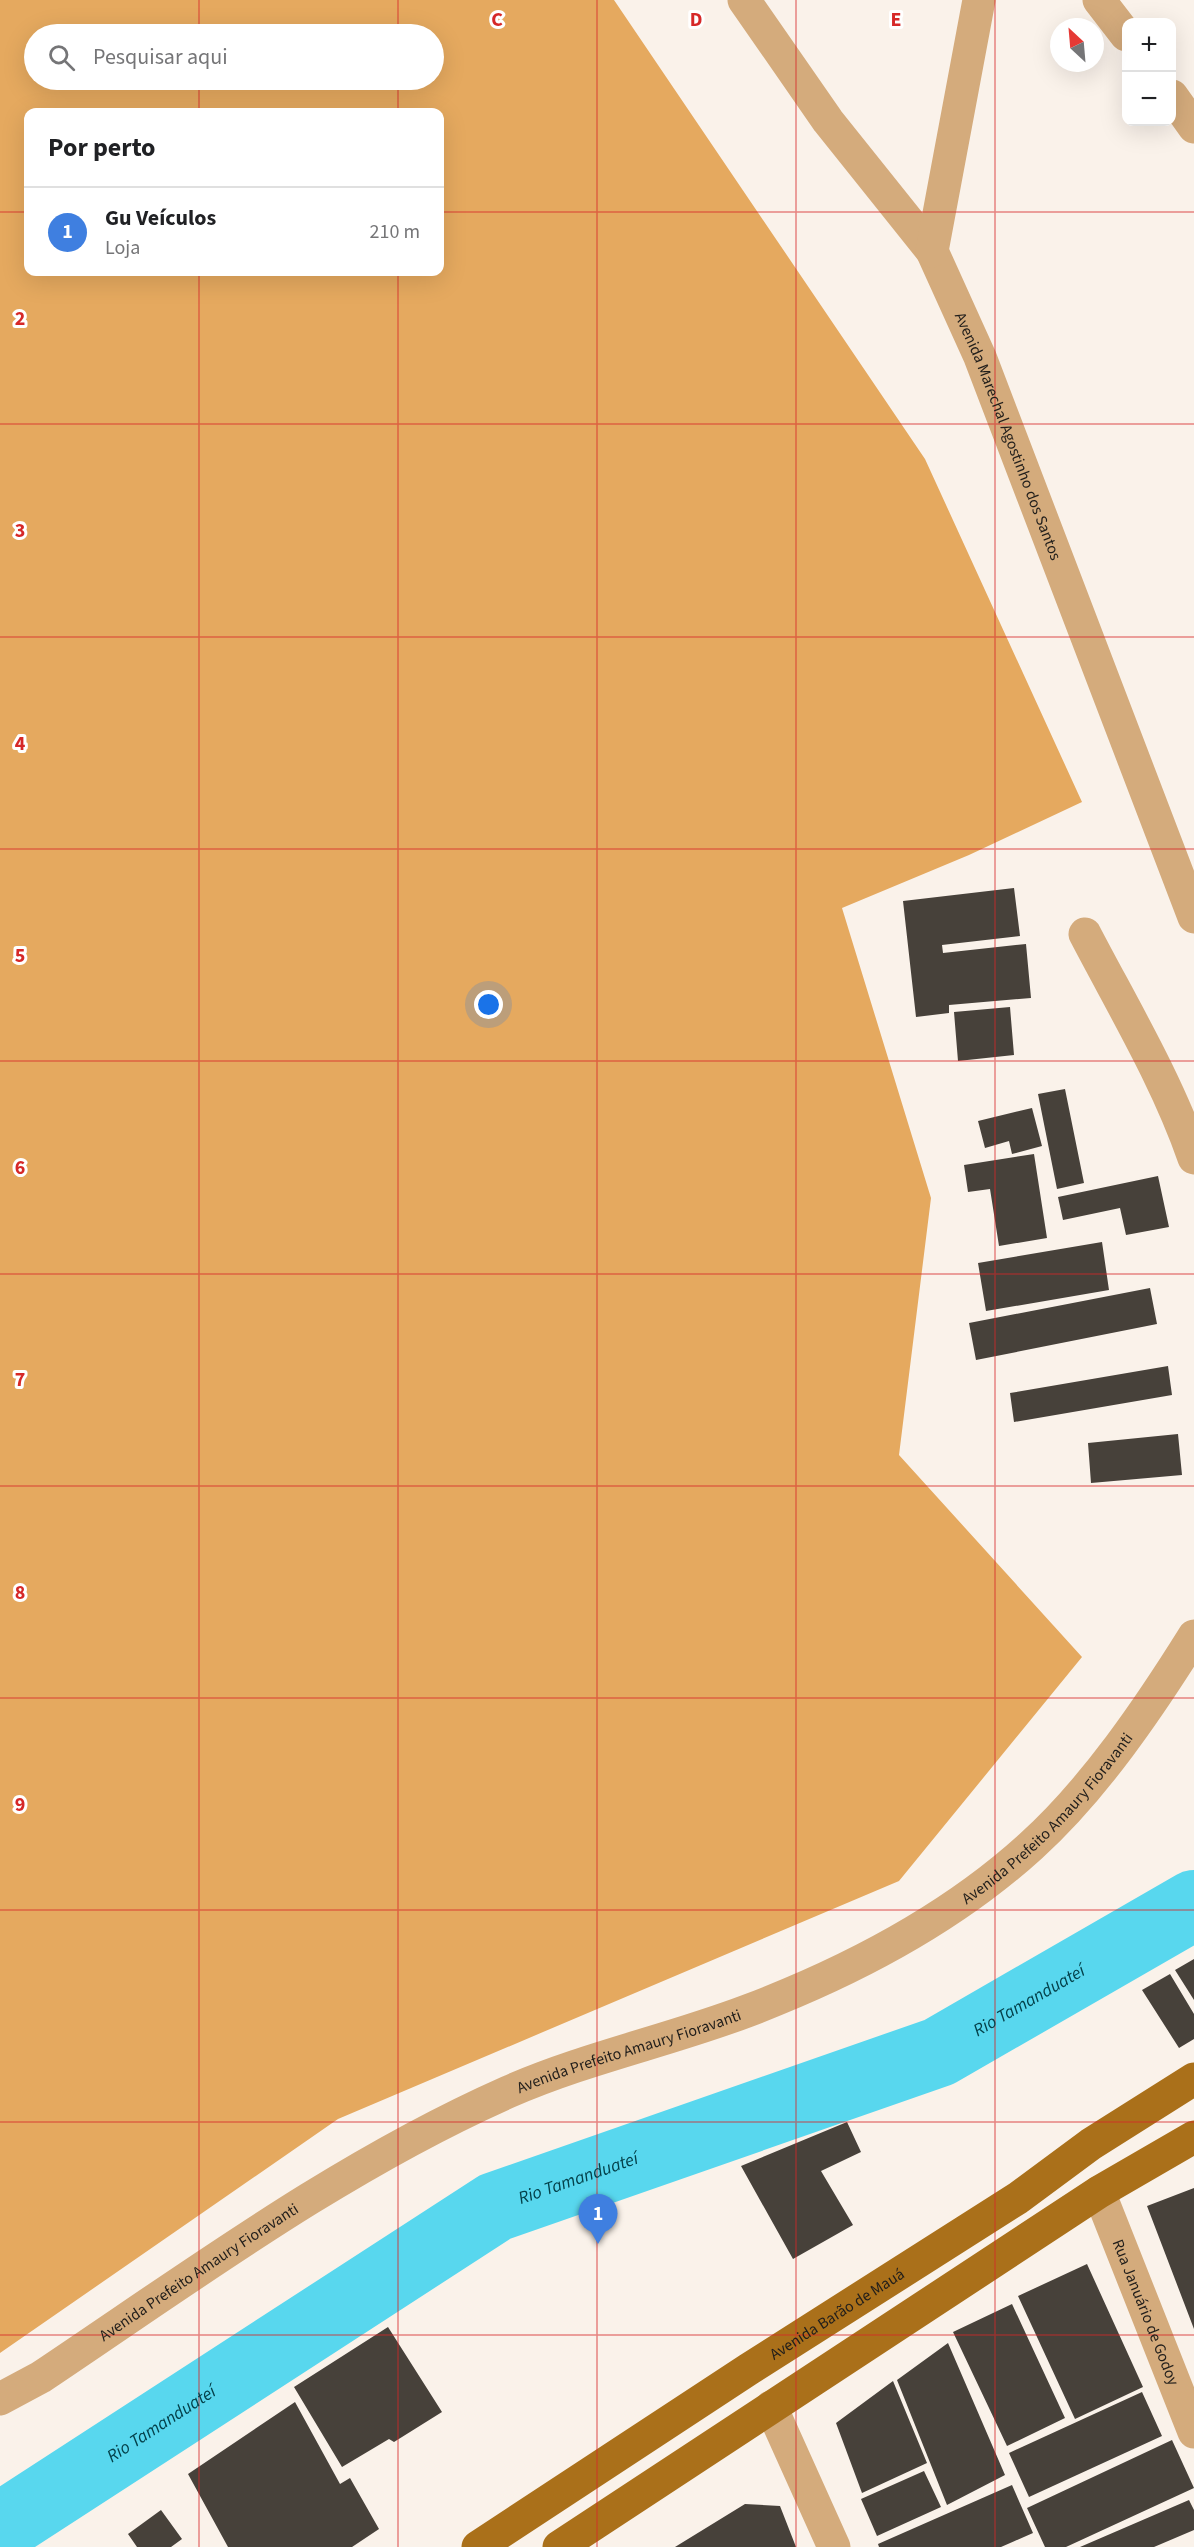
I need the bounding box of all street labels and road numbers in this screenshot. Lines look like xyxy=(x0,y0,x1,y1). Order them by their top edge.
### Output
street label: Avenida Marechal Agostinho dos Santos xyxy=(949,309,1067,564)
street label: Avenida Prefeito Amaury Fioravanti xyxy=(957,1728,1138,1910)
street label: Avenida Prefeito Amaury Fioravanti xyxy=(513,2004,744,2099)
street label: Avenida Prefeito Amaury Fioravanti xyxy=(95,2198,303,2347)
street label: Rua Januário de Godoy xyxy=(1107,2236,1185,2389)
street label: Avenida Barão de Mauá xyxy=(765,2263,909,2365)

